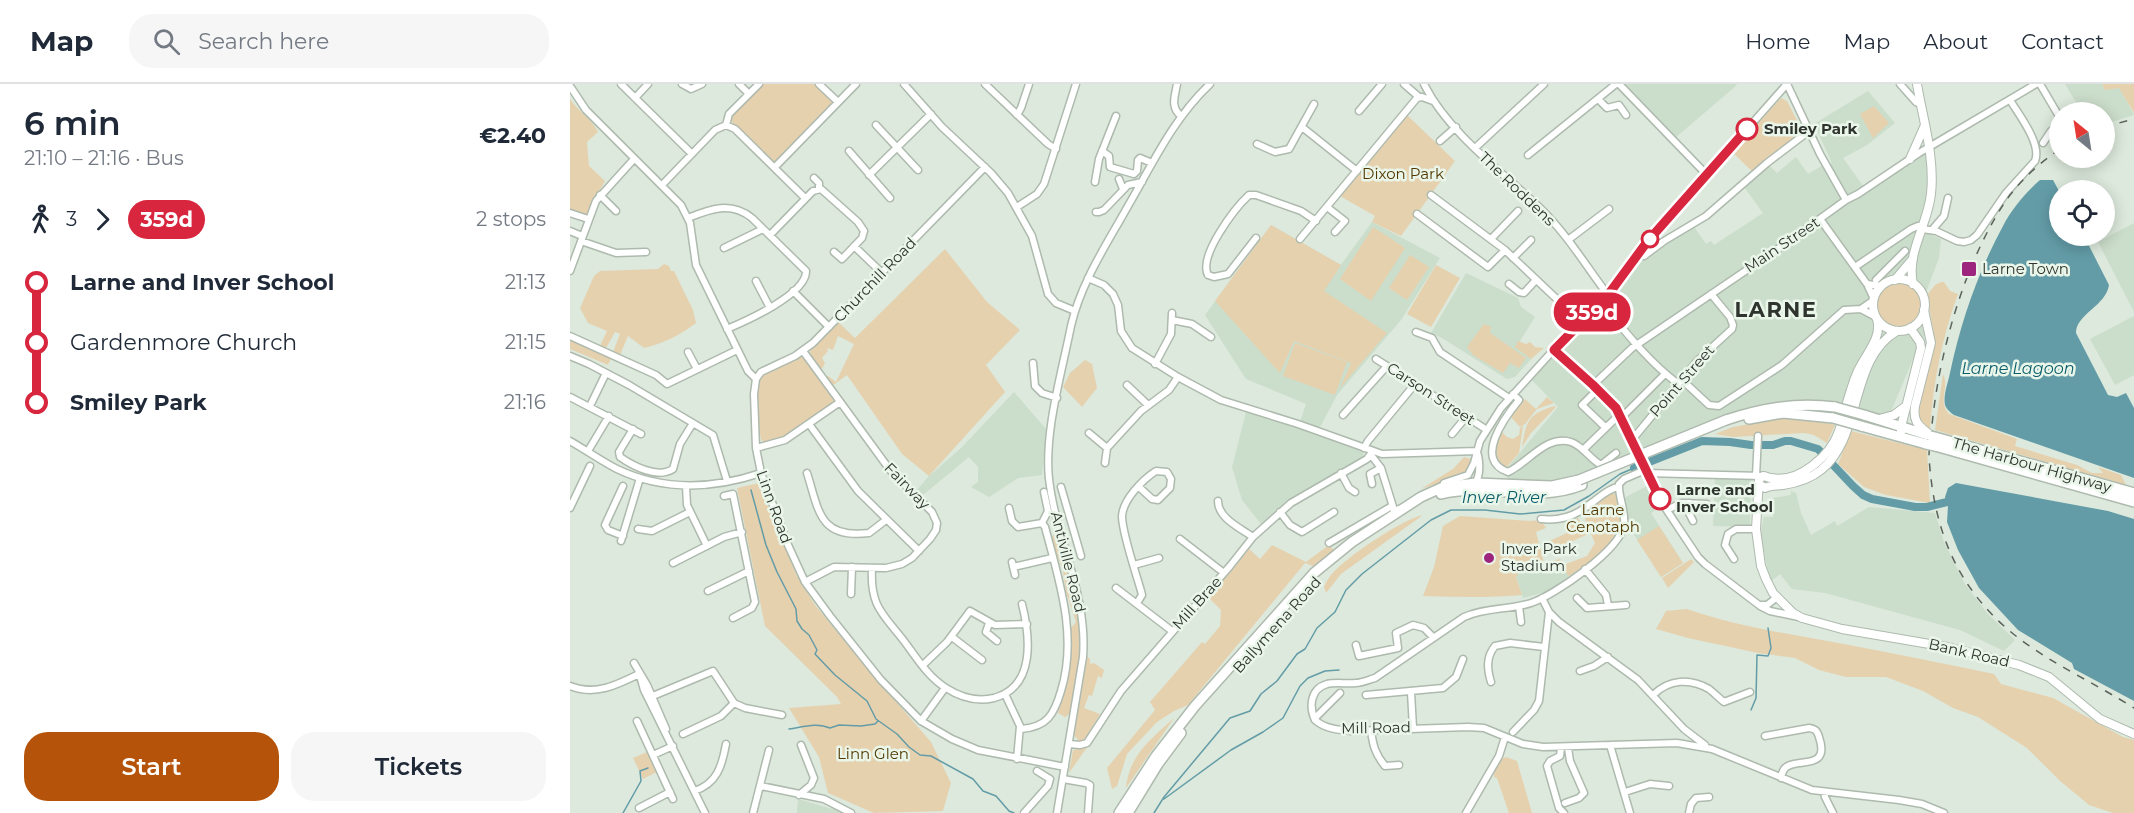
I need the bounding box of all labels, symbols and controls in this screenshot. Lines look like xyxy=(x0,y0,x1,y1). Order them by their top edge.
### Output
search box xyxy=(129,14,549,68)
text: Map xyxy=(30,24,93,58)
icon: search xyxy=(150,25,183,58)
text: Search here xyxy=(198,28,329,55)
text: Home xyxy=(1745,29,1810,54)
text: Map xyxy=(1843,29,1890,54)
text: About xyxy=(1923,29,1988,54)
text: Contact xyxy=(2021,29,2104,54)
north arrow xyxy=(2049,102,2115,168)
map controls xyxy=(2049,102,2115,246)
text: 6 min xyxy=(24,103,121,143)
marker: Smiley Park xyxy=(1736,118,1758,140)
place label: Smiley Park xyxy=(1764,119,1857,138)
text: €2.40 xyxy=(479,122,546,149)
text: 21:10 – 21:16 · Bus xyxy=(24,146,184,170)
street label: The Roddens xyxy=(1475,147,1560,230)
park label: Dixon Park xyxy=(1362,164,1444,183)
button: locate xyxy=(2049,180,2115,246)
icon: walk xyxy=(24,203,57,236)
icon: forward xyxy=(86,203,119,236)
text: 3 xyxy=(66,207,77,231)
text: 359d xyxy=(140,207,193,232)
text: 2 stops xyxy=(476,207,546,231)
street label: Main Street xyxy=(1740,212,1823,277)
unlabelled marker xyxy=(1641,230,1659,248)
street label: Churchill Road xyxy=(829,233,920,326)
place label: Larne Town xyxy=(1982,259,2069,278)
marker: Larne Town xyxy=(1960,260,1978,278)
text: Larne and Inver School xyxy=(70,269,334,296)
text: 21:13 xyxy=(505,270,546,294)
line badge: 359d xyxy=(1550,292,1634,332)
district label: LARNE xyxy=(1735,297,1817,322)
text: 359d xyxy=(1566,300,1618,325)
text: Gardenmore Church xyxy=(70,329,297,356)
text: 21:15 xyxy=(505,330,546,354)
street label: Point Street xyxy=(1645,341,1718,421)
street label: Carson Street xyxy=(1384,358,1479,429)
water label: Larne Lagoon xyxy=(1961,359,2075,378)
text: Smiley Park xyxy=(70,389,207,416)
text: 21:16 xyxy=(504,390,546,414)
street label: The Harbour Highway xyxy=(1951,433,2115,497)
street label: Fairway xyxy=(880,458,935,514)
street label: Linn Road xyxy=(752,468,796,546)
place label: Larne and Inver School xyxy=(1676,480,1773,516)
water label: Inver River xyxy=(1462,488,1547,507)
marker: Larne and Inver School xyxy=(1649,488,1671,510)
park label: Larne Cenotaph xyxy=(1566,500,1640,536)
street label: Antiville Road xyxy=(1047,509,1090,614)
place label: Inver Park Stadium xyxy=(1501,539,1577,575)
marker: Inver Park Stadium xyxy=(1482,551,1496,565)
street label: Mill Brae xyxy=(1168,572,1225,633)
street label: Ballymena Road xyxy=(1228,572,1325,677)
street label: Bank Road xyxy=(1927,634,2011,671)
street label: Mill Road xyxy=(1341,717,1411,738)
button: Start xyxy=(24,732,279,801)
button: Tickets xyxy=(291,732,546,801)
park label: Linn Glen xyxy=(837,744,909,763)

